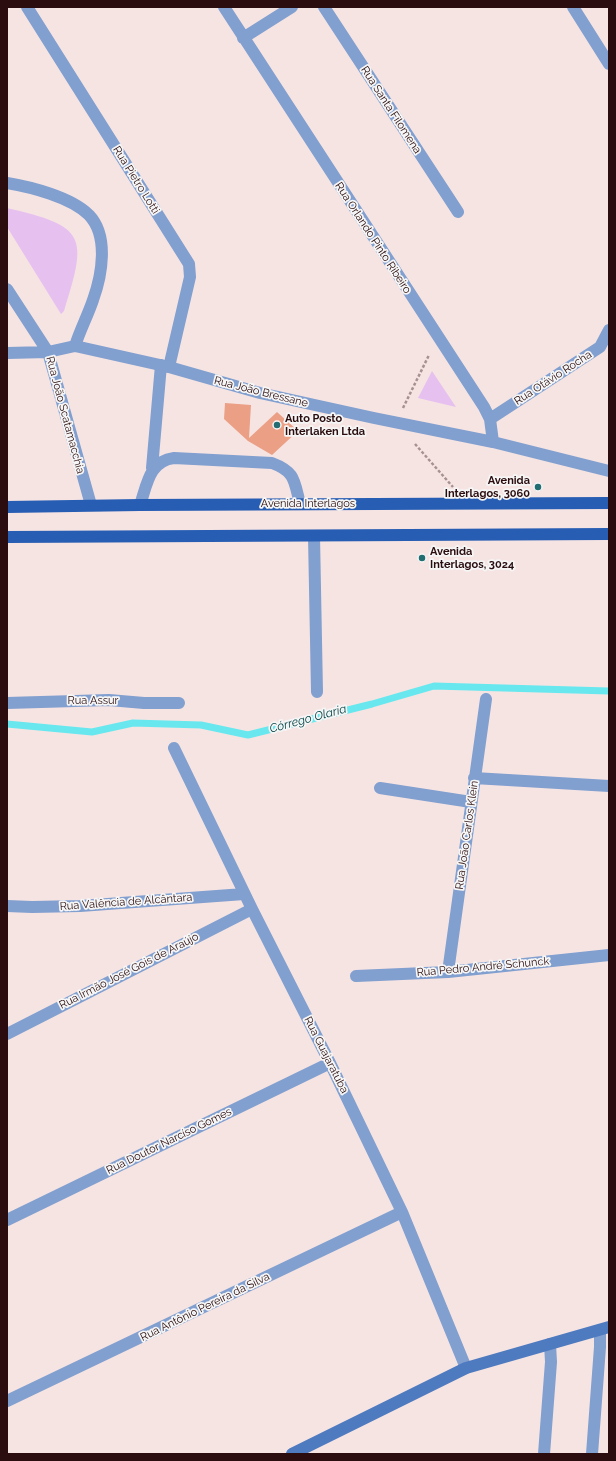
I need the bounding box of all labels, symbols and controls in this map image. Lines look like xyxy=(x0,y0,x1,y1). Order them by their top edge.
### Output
street label: Rua Santa Filomena xyxy=(358,64,424,156)
street label: Rua Pietro Lotti xyxy=(110,144,162,216)
street label: Rua Orlando Pinto Ribeiro xyxy=(332,180,414,296)
street label: Rua Otávio Rocha xyxy=(512,348,594,408)
street label: Rua João Scatamacchia xyxy=(43,355,87,475)
street label: Rua João Bressane xyxy=(213,374,309,410)
place label: Auto Posto Interlaken Ltda xyxy=(285,412,365,438)
marker: Auto Posto Interlaken Ltda xyxy=(272,420,282,430)
place label: Avenida Interlagos, 3060 xyxy=(445,474,530,500)
marker: Avenida Interlagos, 3060 xyxy=(533,482,543,492)
street label: Avenida Interlagos xyxy=(261,497,355,511)
place label: Avenida Interlagos, 3024 xyxy=(430,545,514,571)
marker: Avenida Interlagos, 3024 xyxy=(417,553,427,563)
street label: Rua Assur xyxy=(68,694,118,708)
water label: Córrego Olaria xyxy=(268,702,348,736)
street label: Rua João Carlos Klein xyxy=(453,780,481,890)
street label: Rua Valência de Alcântara xyxy=(59,891,193,913)
street label: Rua Irmão José Gois de Araújo xyxy=(57,930,201,1012)
street label: Rua Pedro André Schunck xyxy=(416,955,550,979)
street label: Rua Guajaratuba xyxy=(301,1015,351,1095)
street label: Rua Doutor Narcíso Gomes xyxy=(104,1105,234,1177)
street label: Rua Antônio Pereira da Silva xyxy=(138,1270,272,1344)

